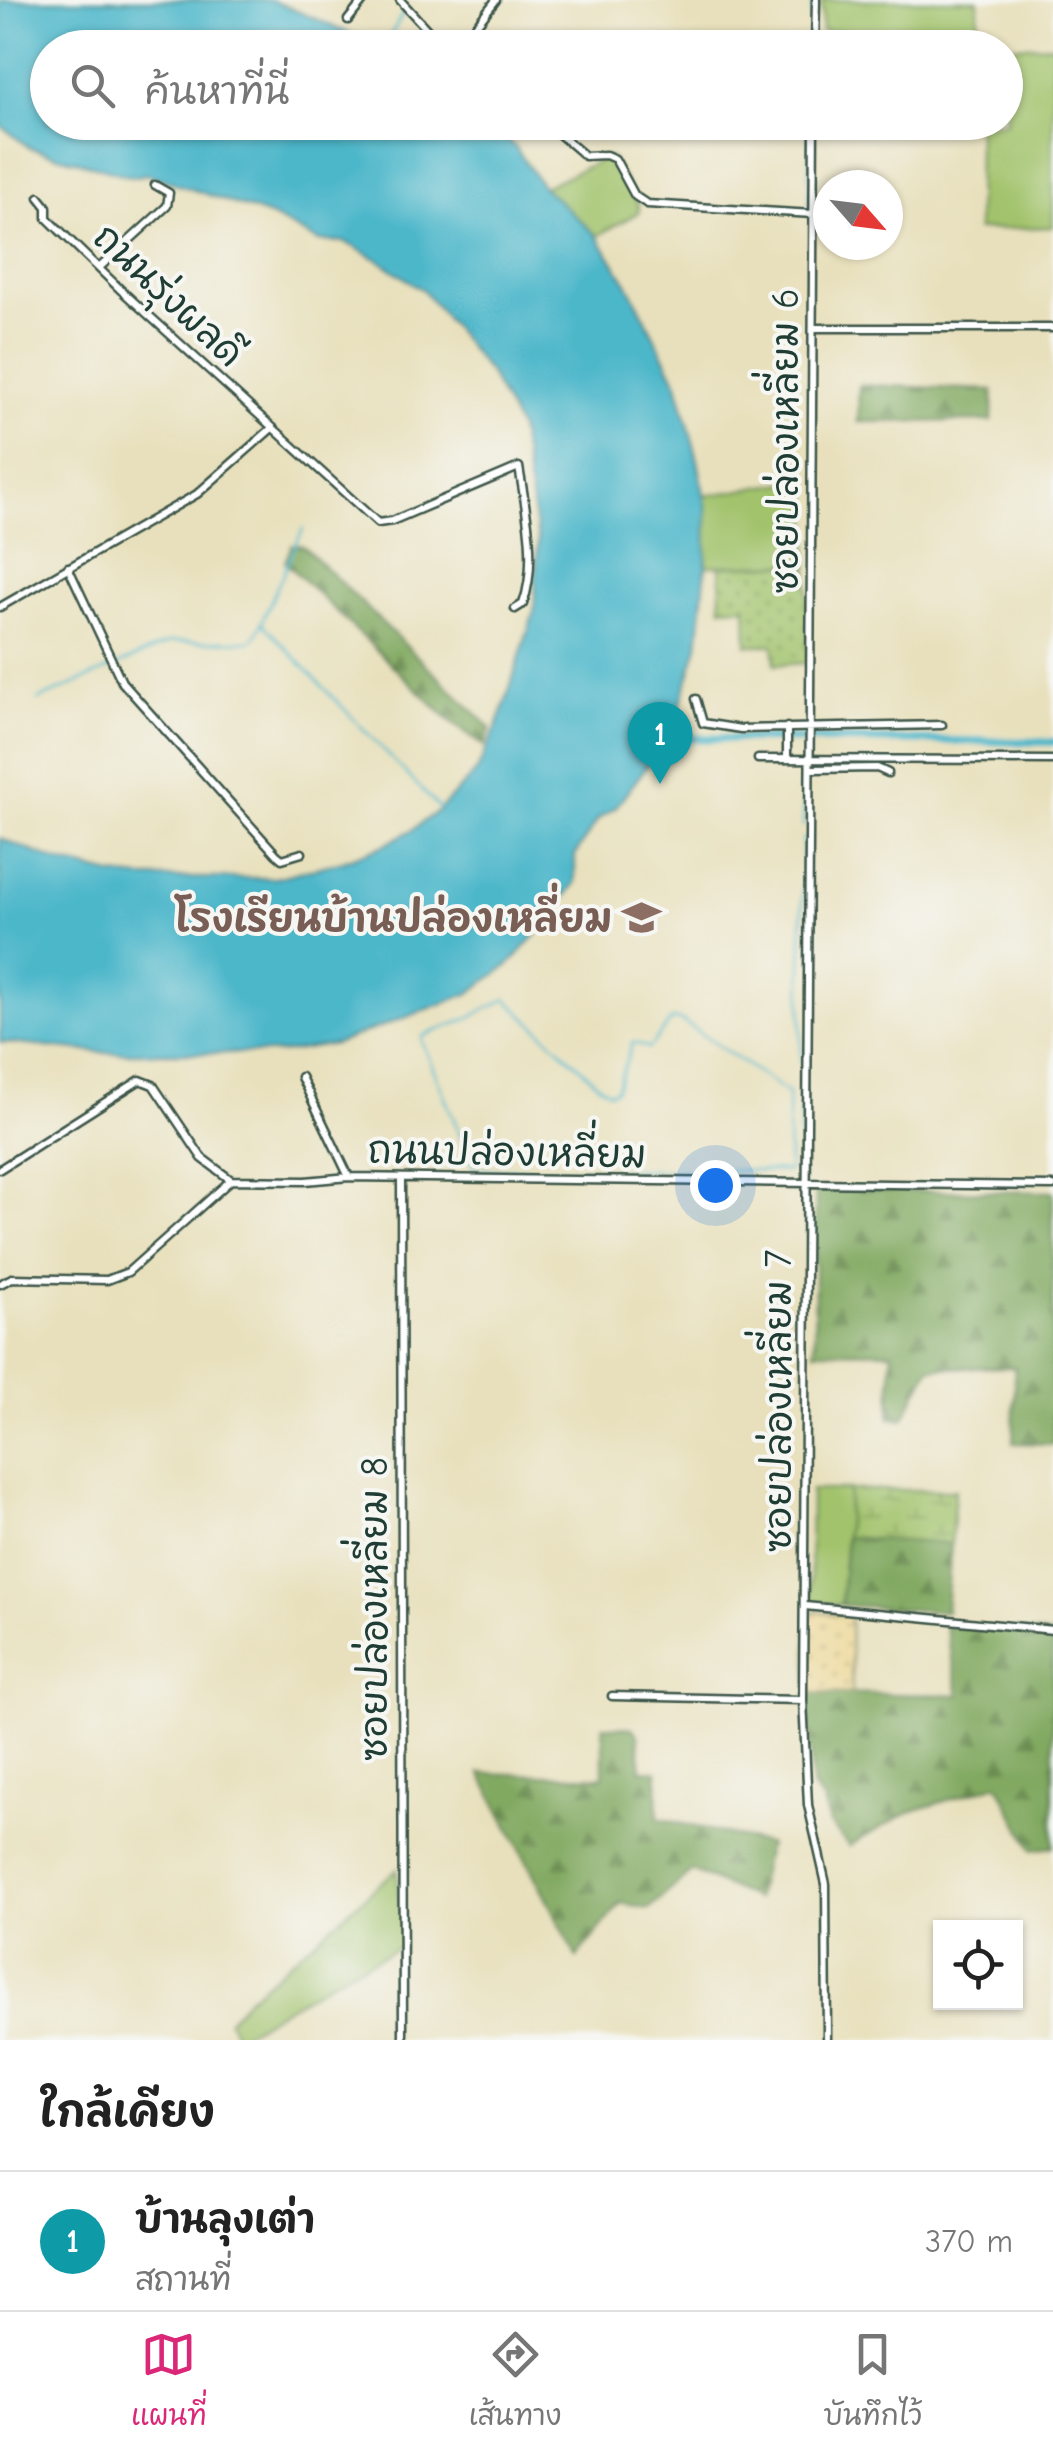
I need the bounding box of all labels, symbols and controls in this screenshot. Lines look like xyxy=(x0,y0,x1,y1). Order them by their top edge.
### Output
search box xyxy=(30,30,1023,140)
icon: search xyxy=(65,58,120,113)
text: ค้นหาที่นี่ xyxy=(145,70,289,114)
north arrow xyxy=(813,170,903,260)
street label: ถนนรุ่งผลดี xyxy=(81,214,254,380)
street label: ซอยปล่องเหลี่ยม 6 xyxy=(751,288,808,594)
pin: 1 xyxy=(628,702,692,784)
place label: โรงเรียนบ้านปล่องเหลี่ยม xyxy=(174,882,612,941)
school or university icon: โรงเรียนบ้านปล่องเหลี่ยม xyxy=(621,897,663,939)
street label: ถนนปล่องเหลี่ยม xyxy=(367,1116,647,1177)
your location xyxy=(690,1160,741,1211)
street label: ซอยปล่องเหลี่ยม 7 xyxy=(744,1250,801,1552)
street label: ซอยปล่องเหลี่ยม 8 xyxy=(340,1457,397,1761)
map controls xyxy=(933,1920,1023,2010)
button: locate xyxy=(933,1920,1023,2010)
text: ใกล้เคียง xyxy=(40,2088,215,2137)
text: บ้านลุงเต่า xyxy=(135,2198,315,2242)
text: 1 xyxy=(66,2223,79,2260)
text: 370 m xyxy=(925,2223,1013,2260)
text: สถานที่ xyxy=(135,2261,232,2298)
tab: แผนที่ xyxy=(131,2327,207,2436)
tab: เส้นทาง xyxy=(469,2327,561,2436)
tab: บันทึกไว้ xyxy=(824,2327,922,2436)

